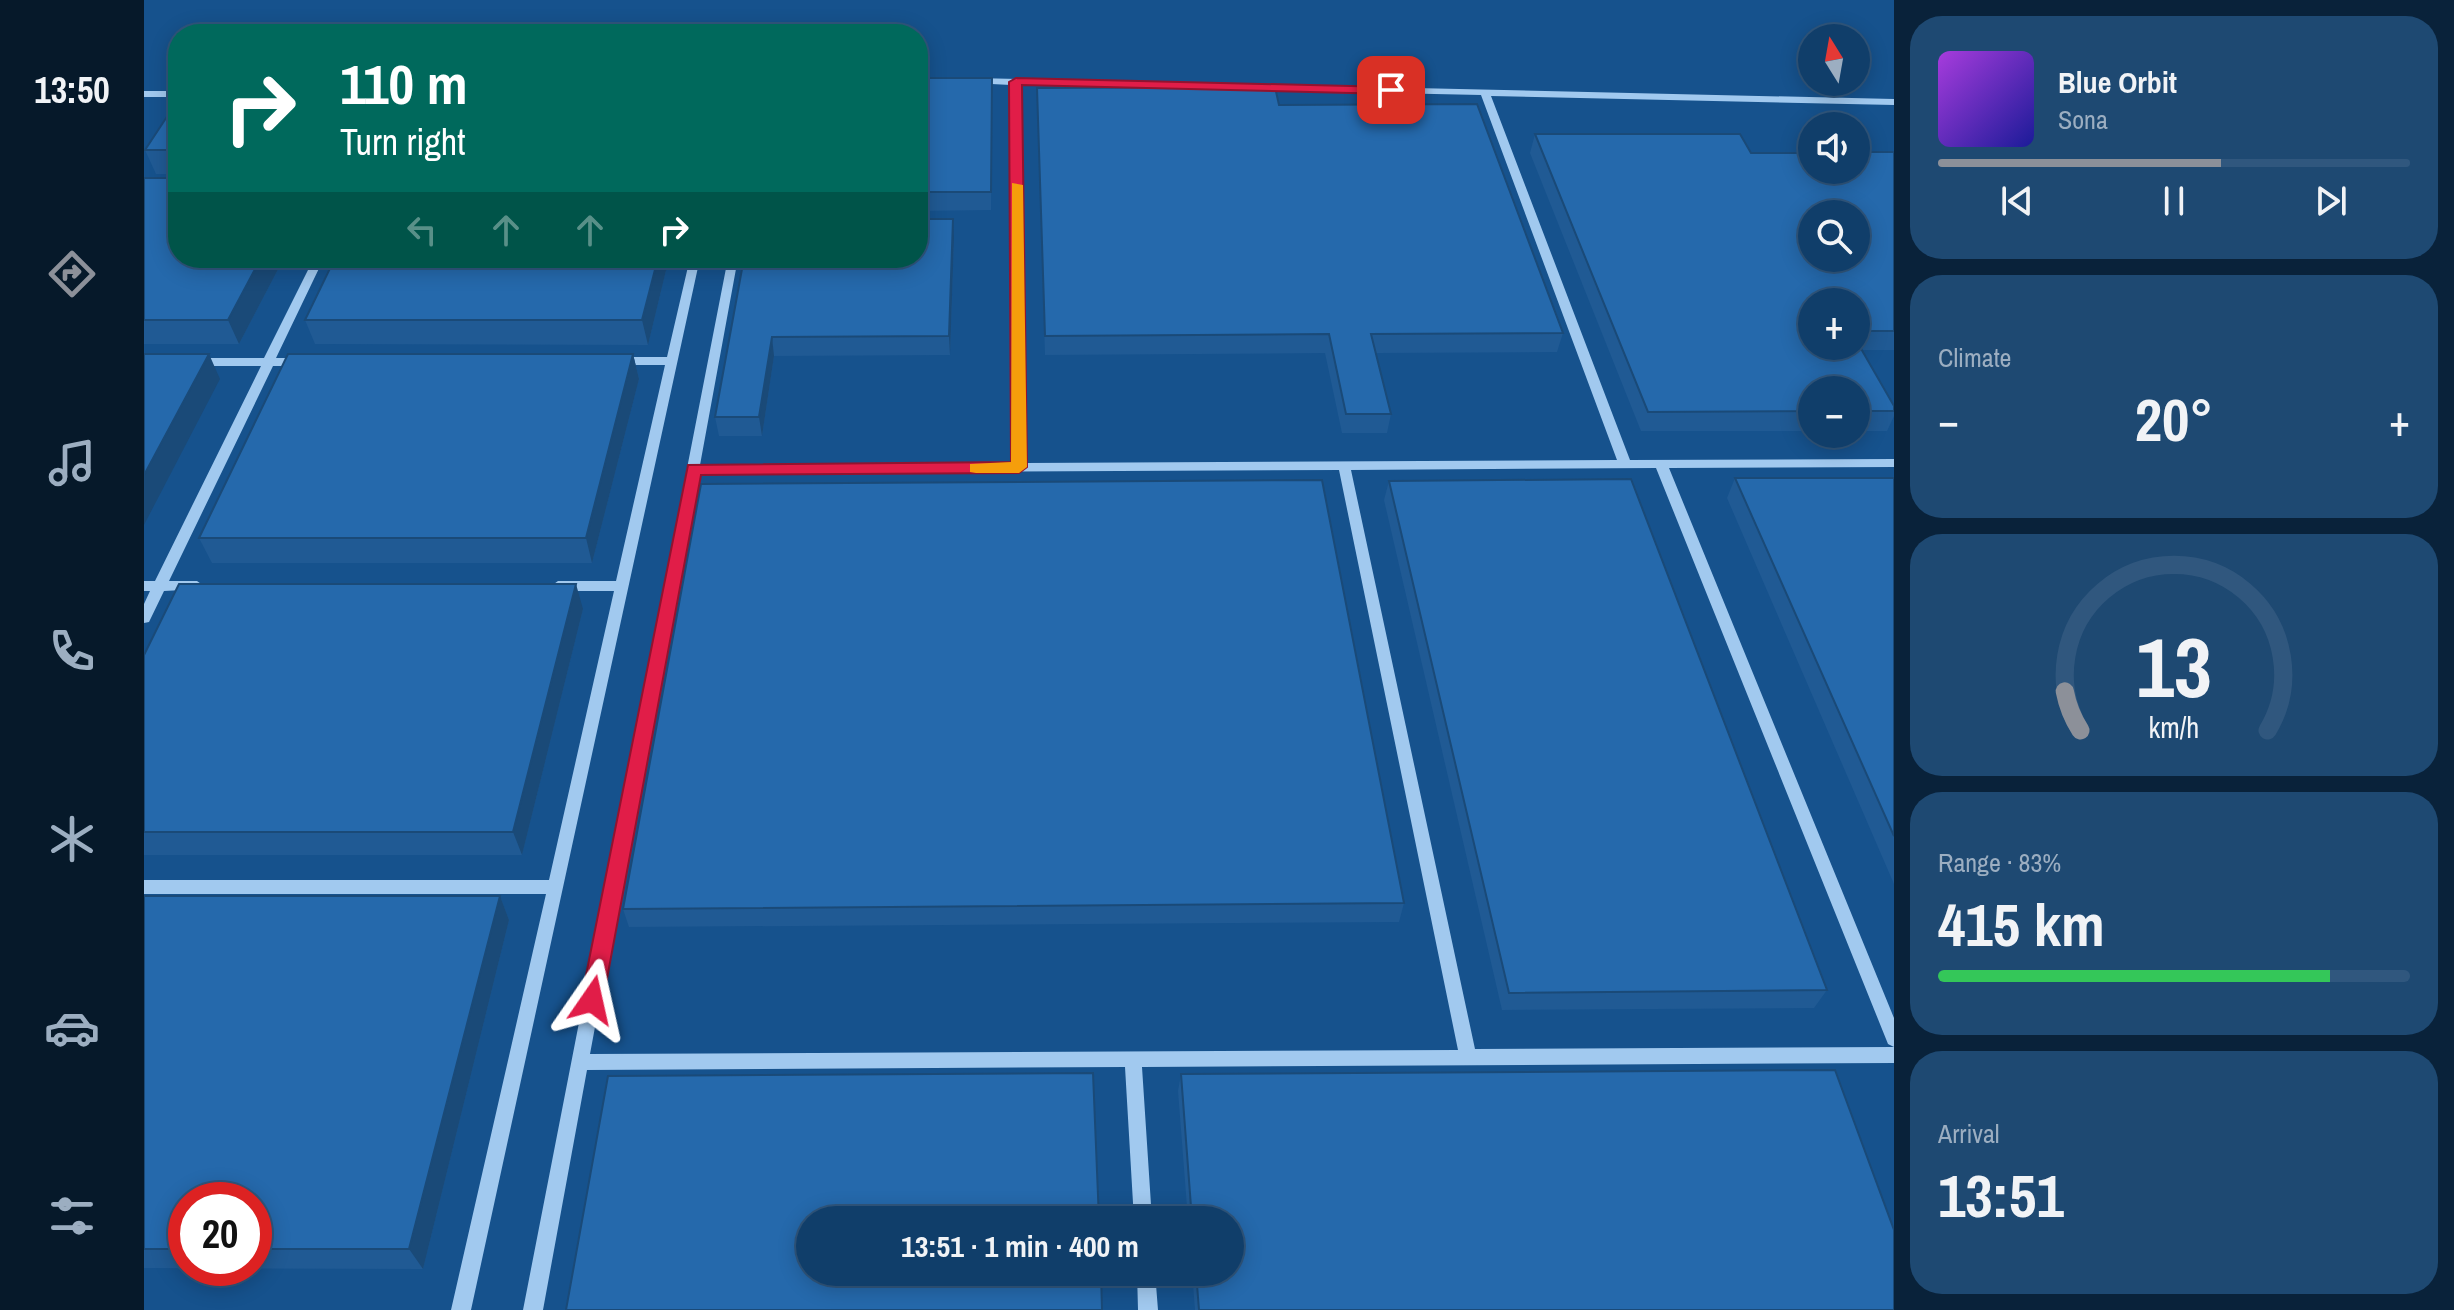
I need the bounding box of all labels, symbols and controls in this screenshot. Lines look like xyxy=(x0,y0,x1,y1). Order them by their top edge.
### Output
north arrow xyxy=(1798,24,1870,96)
map controls xyxy=(1798,24,1870,448)
text: 110 m xyxy=(340,46,468,121)
icon: right xyxy=(208,56,312,160)
pin xyxy=(1357,56,1425,124)
text: Blue Orbit xyxy=(2058,62,2177,102)
text: 13:50 xyxy=(34,66,110,114)
icon: arrive xyxy=(1369,68,1413,112)
text: Sona xyxy=(2058,102,2108,137)
button: sound xyxy=(1798,112,1870,184)
text: Turn right xyxy=(340,118,465,166)
icon: previous xyxy=(1995,179,2039,223)
icon: pause xyxy=(2152,179,2196,223)
icon: next xyxy=(2309,179,2353,223)
button: search xyxy=(1798,200,1870,272)
icon: left xyxy=(400,208,444,252)
icon: ahead xyxy=(484,208,528,252)
icon: ahead xyxy=(568,208,612,252)
icon: right xyxy=(652,208,696,252)
icon: directions xyxy=(44,246,100,302)
button: + xyxy=(1798,288,1870,360)
text: Climate xyxy=(1938,340,2011,375)
button: − xyxy=(1798,376,1870,448)
text: 20° xyxy=(2135,379,2213,460)
text: − xyxy=(1938,390,1959,450)
text: + xyxy=(2389,390,2410,450)
icon: music xyxy=(44,435,100,491)
text: 13 xyxy=(2136,611,2212,723)
icon: phone xyxy=(44,623,100,679)
text: km/h xyxy=(2149,708,2199,747)
icon: climate xyxy=(44,811,100,867)
text: Range · 83% xyxy=(1938,845,2061,880)
text: 415 km xyxy=(1938,884,2105,965)
position arrow xyxy=(550,958,634,1042)
icon: car xyxy=(44,1000,100,1056)
text: Arrival xyxy=(1938,1116,2000,1151)
text: 13:51 xyxy=(1938,1155,2064,1236)
speed limit sign: 20 xyxy=(168,1182,272,1286)
icon: filters xyxy=(44,1188,100,1244)
text: 13:51 · 1 min · 400 m xyxy=(901,1226,1139,1266)

